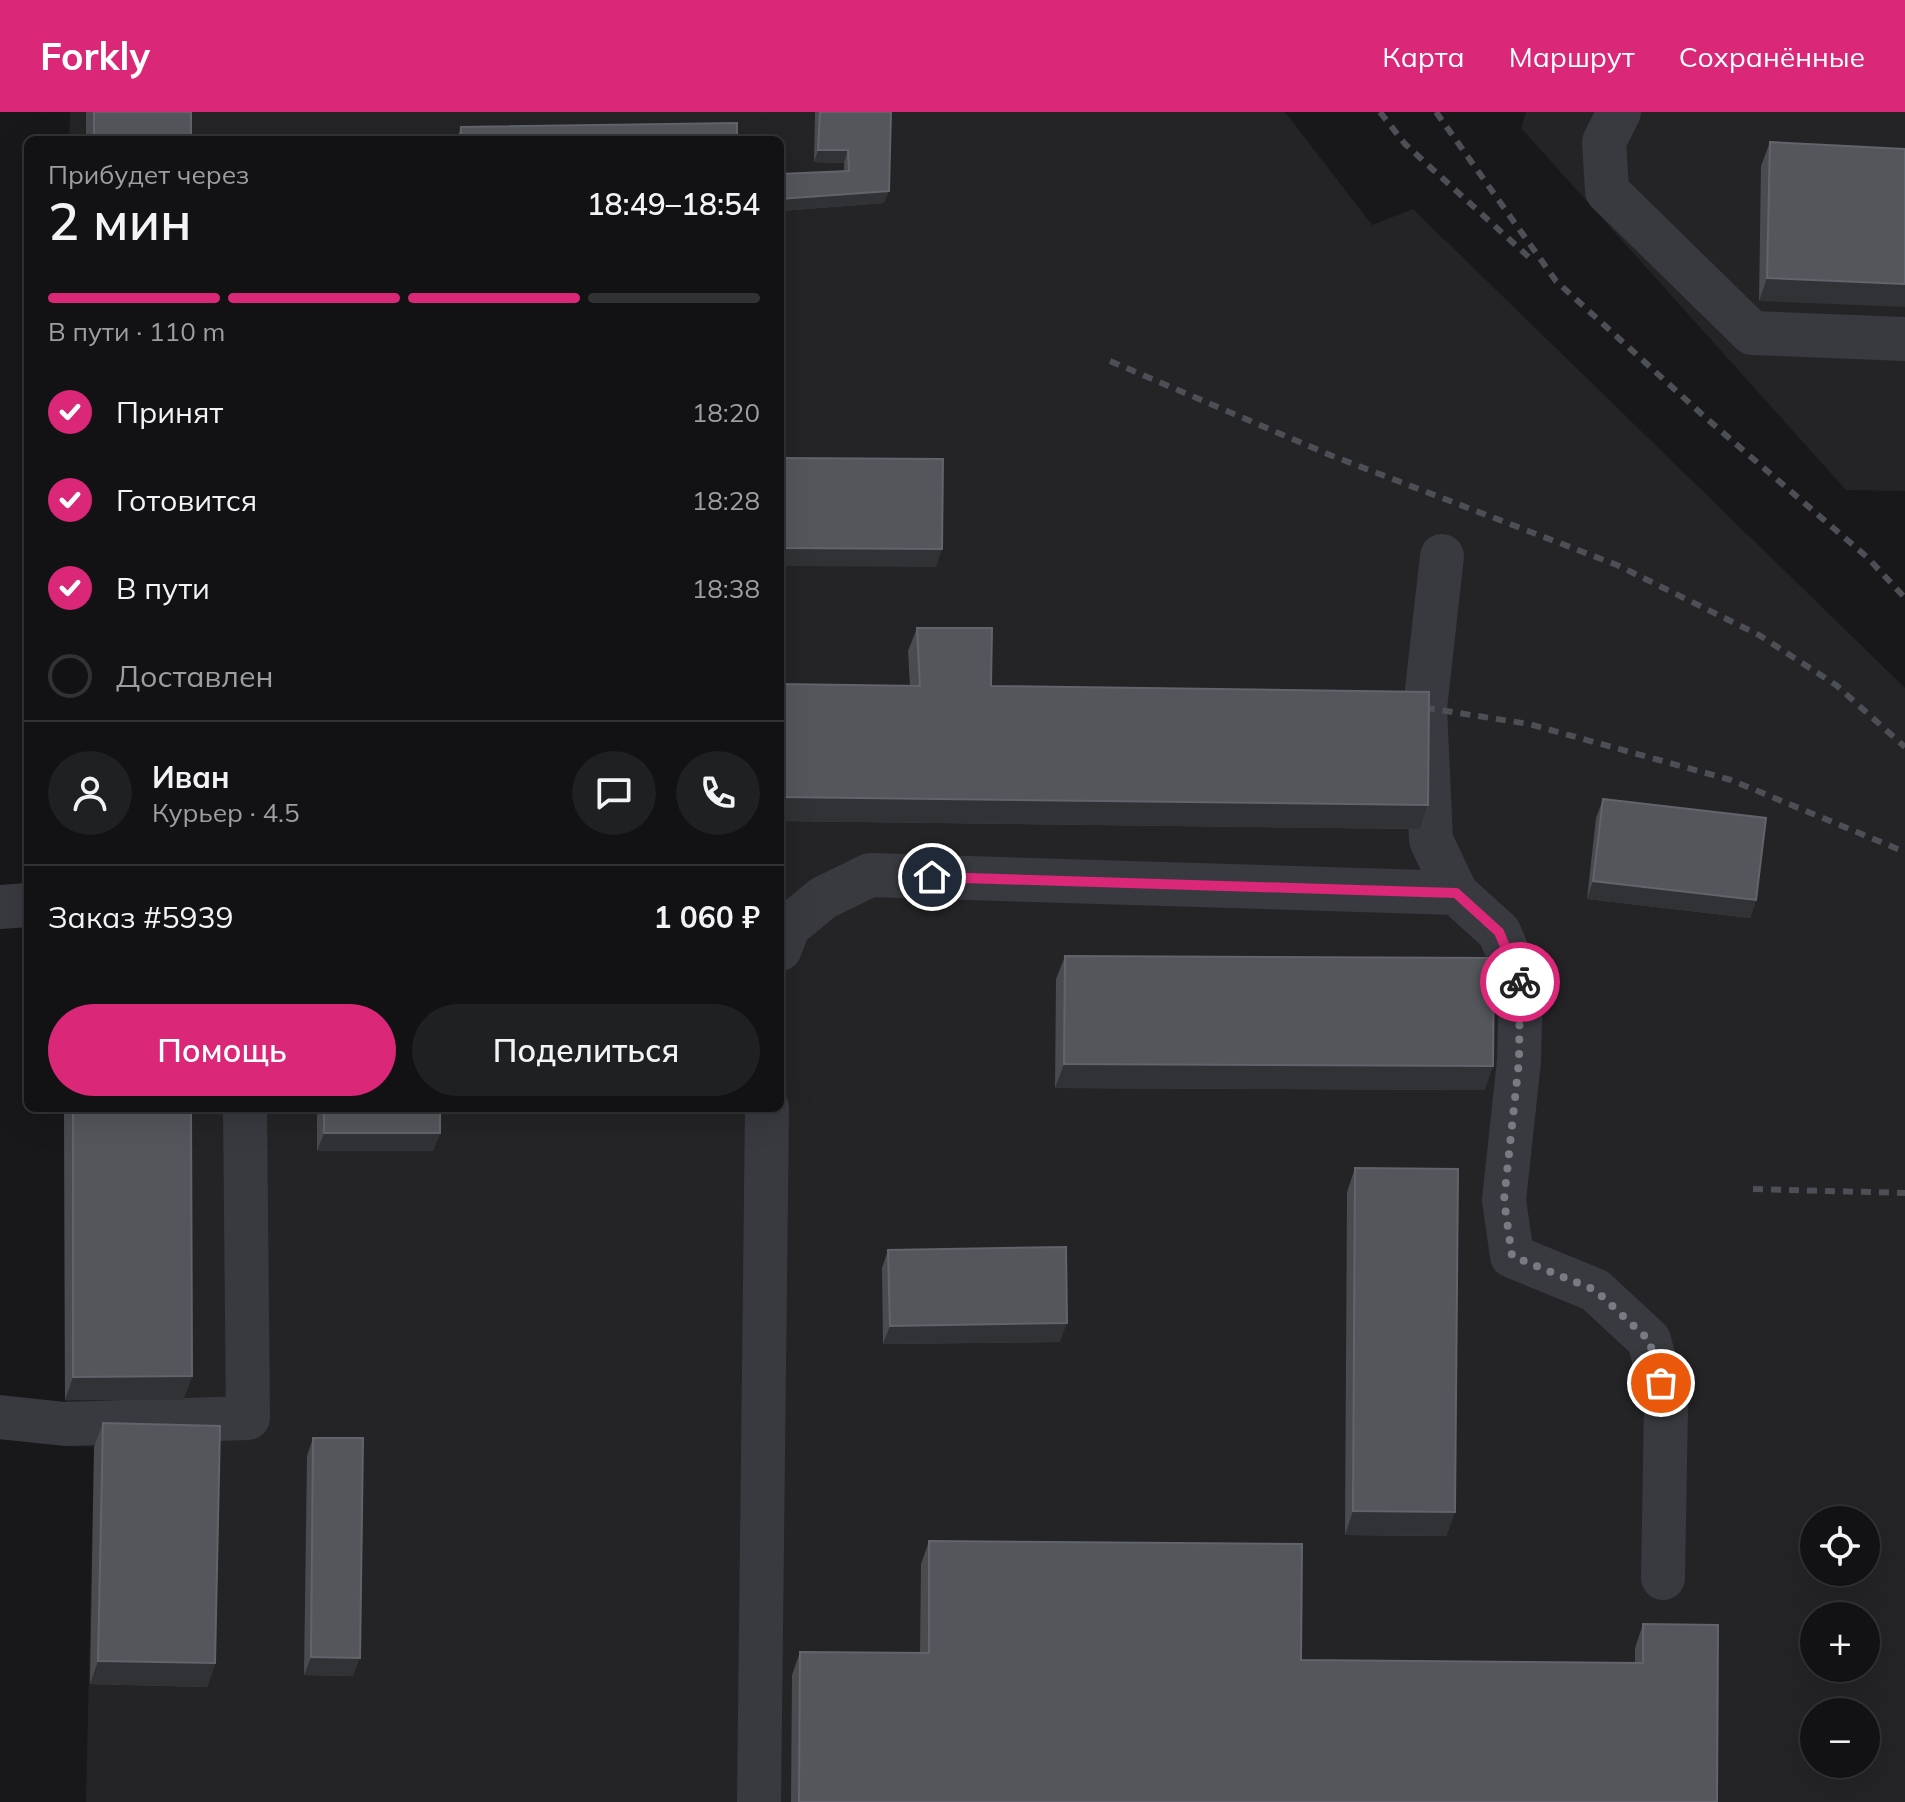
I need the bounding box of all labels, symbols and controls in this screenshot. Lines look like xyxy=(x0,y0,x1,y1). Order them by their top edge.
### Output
text: Forkly xyxy=(40,32,150,80)
text: Карта xyxy=(1382,39,1465,74)
text: Маршрут xyxy=(1509,39,1635,74)
text: Сохранённые xyxy=(1679,39,1865,74)
text: Прибудет через xyxy=(48,158,249,191)
text: 18:49–18:54 xyxy=(587,185,760,223)
text: 2 мин xyxy=(48,188,192,253)
text: В пути · 110 m xyxy=(48,315,225,348)
icon: check xyxy=(48,390,92,434)
text: Принят xyxy=(116,393,223,431)
text: 18:20 xyxy=(692,396,760,429)
icon: check xyxy=(48,478,92,522)
text: Готовится xyxy=(116,481,257,519)
text: 18:28 xyxy=(692,484,760,517)
icon: check xyxy=(48,566,92,610)
text: В пути xyxy=(116,569,210,607)
text: 18:38 xyxy=(692,572,760,605)
text: Доставлен xyxy=(116,657,274,695)
button: person xyxy=(48,751,132,835)
button: chat xyxy=(572,751,656,835)
button: phone xyxy=(676,751,760,835)
text: Иван xyxy=(152,758,230,796)
text: Курьер · 4.5 xyxy=(152,796,300,829)
pin xyxy=(898,843,966,911)
icon: home xyxy=(910,855,954,899)
text: Заказ #5939 xyxy=(48,898,233,936)
text: 1 060 ₽ xyxy=(654,898,760,936)
courier xyxy=(1480,942,1560,1022)
icon: bike xyxy=(1498,960,1542,1004)
button: Помощь xyxy=(48,1004,396,1096)
button: Поделиться xyxy=(412,1004,760,1096)
pin xyxy=(1627,1349,1695,1417)
icon: bag xyxy=(1639,1361,1683,1405)
map controls xyxy=(1800,1506,1880,1778)
button: locate xyxy=(1800,1506,1880,1586)
button: + xyxy=(1800,1602,1880,1682)
button: − xyxy=(1800,1698,1880,1778)

